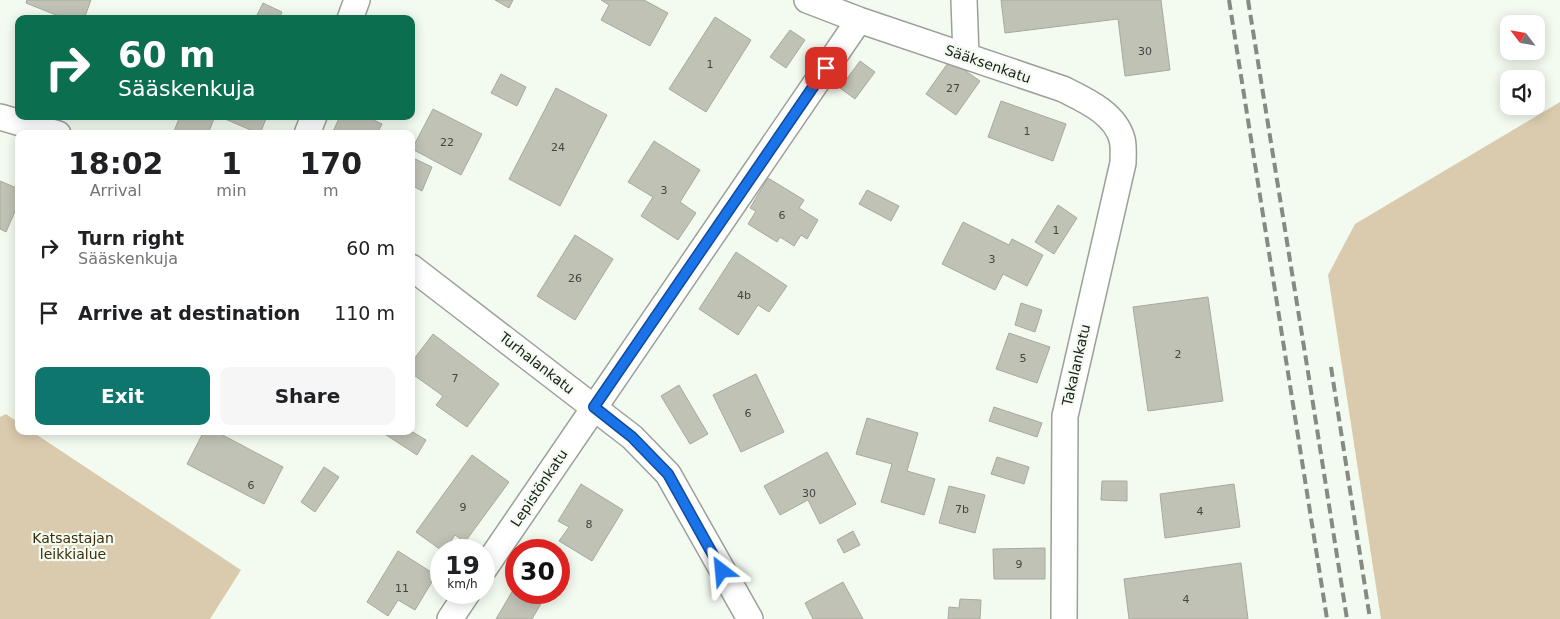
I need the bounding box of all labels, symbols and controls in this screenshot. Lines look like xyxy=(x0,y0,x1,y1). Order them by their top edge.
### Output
north arrow xyxy=(1500,15,1545,60)
map controls xyxy=(1500,15,1545,115)
icon: right xyxy=(35,35,100,100)
text: 60 m xyxy=(118,35,215,75)
street label: Sääksenkatu xyxy=(943,42,1033,86)
house number: 30 xyxy=(1138,45,1152,58)
pin xyxy=(805,47,847,89)
icon: arrive xyxy=(812,54,840,82)
house number: 1 xyxy=(707,58,714,71)
button: sound xyxy=(1500,70,1545,115)
text: Sääskenkuja xyxy=(118,76,255,101)
house number: 27 xyxy=(946,82,960,95)
house number: 1 xyxy=(1024,125,1031,138)
house number: 22 xyxy=(440,136,454,149)
house number: 24 xyxy=(551,141,565,154)
text: 18:02 xyxy=(68,146,163,181)
text: 1 xyxy=(221,146,242,181)
text: 170 xyxy=(299,146,362,181)
text: Arrival xyxy=(90,181,142,200)
text: min xyxy=(216,181,247,200)
text: m xyxy=(323,181,339,200)
house number: 3 xyxy=(661,184,668,197)
house number: 6 xyxy=(779,209,786,222)
house number: 1 xyxy=(1053,224,1060,237)
text: Turn right xyxy=(78,227,184,249)
icon: right xyxy=(35,234,63,262)
text: 60 m xyxy=(346,237,395,259)
text: Sääskenkuja xyxy=(78,249,178,268)
house number: 3 xyxy=(989,253,996,266)
house number: 26 xyxy=(568,272,582,285)
house number: 4b xyxy=(737,289,751,302)
icon: arrive xyxy=(35,299,63,327)
text: Arrive at destination xyxy=(78,302,300,324)
text: 110 m xyxy=(334,302,395,324)
street label: Takalankatu xyxy=(1059,323,1093,408)
street label: Turhalankatu xyxy=(496,328,578,397)
house number: 2 xyxy=(1175,348,1182,361)
house number: 5 xyxy=(1020,352,1027,365)
button: Exit xyxy=(35,367,210,425)
button: Share xyxy=(220,367,395,425)
house number: 7 xyxy=(452,372,459,385)
house number: 6 xyxy=(745,407,752,420)
street label: Lepistönkatu xyxy=(507,446,571,530)
house number: 6 xyxy=(248,479,255,492)
house number: 30 xyxy=(802,487,816,500)
house number: 9 xyxy=(460,501,467,514)
house number: 7b xyxy=(955,503,969,516)
house number: 4 xyxy=(1197,505,1204,518)
house number: 8 xyxy=(586,518,593,531)
park label: Katsastajan leikkialue xyxy=(32,530,114,562)
speed limit sign: 30 xyxy=(505,539,570,604)
position arrow xyxy=(695,544,747,596)
text: 19 xyxy=(445,551,480,580)
house number: 9 xyxy=(1016,558,1023,571)
text: km/h xyxy=(447,577,478,591)
house number: 11 xyxy=(395,582,409,595)
house number: 4 xyxy=(1183,593,1190,606)

